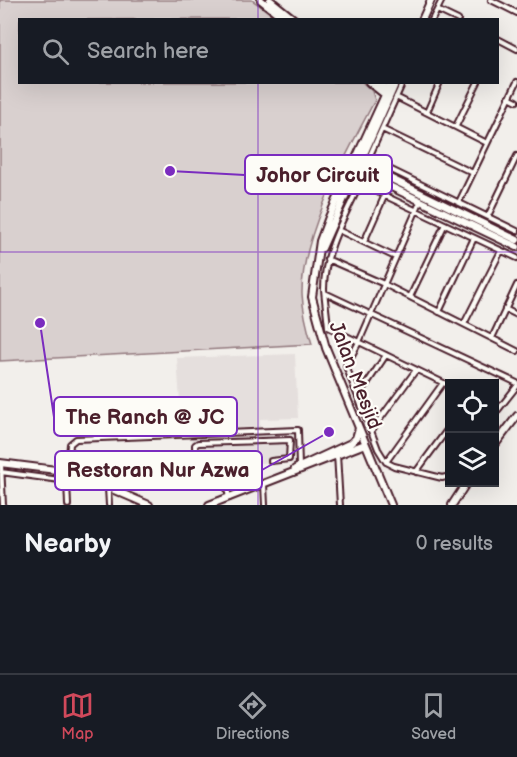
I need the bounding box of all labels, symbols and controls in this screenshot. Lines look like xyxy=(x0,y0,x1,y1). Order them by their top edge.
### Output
search box xyxy=(18,18,499,84)
icon: search xyxy=(39,35,72,68)
text: Search here xyxy=(87,38,209,65)
callout: Johor Circuit xyxy=(245,155,392,194)
text: Johor Circuit xyxy=(256,163,380,188)
street label: Jalan Mesjid xyxy=(324,318,387,433)
map controls xyxy=(445,379,499,487)
button: locate xyxy=(445,379,499,433)
callout: The Ranch @ JC xyxy=(54,397,237,436)
text: The Ranch @ JC xyxy=(66,405,224,430)
button: layers xyxy=(445,433,499,487)
callout: Restoran Nur Azwa xyxy=(55,451,262,490)
text: Restoran Nur Azwa xyxy=(66,458,250,483)
text: Nearby xyxy=(24,529,111,560)
text: 0 results xyxy=(416,532,493,556)
tab: Map xyxy=(61,689,94,744)
tab: Directions xyxy=(216,689,289,744)
tab: Saved xyxy=(411,689,456,744)

